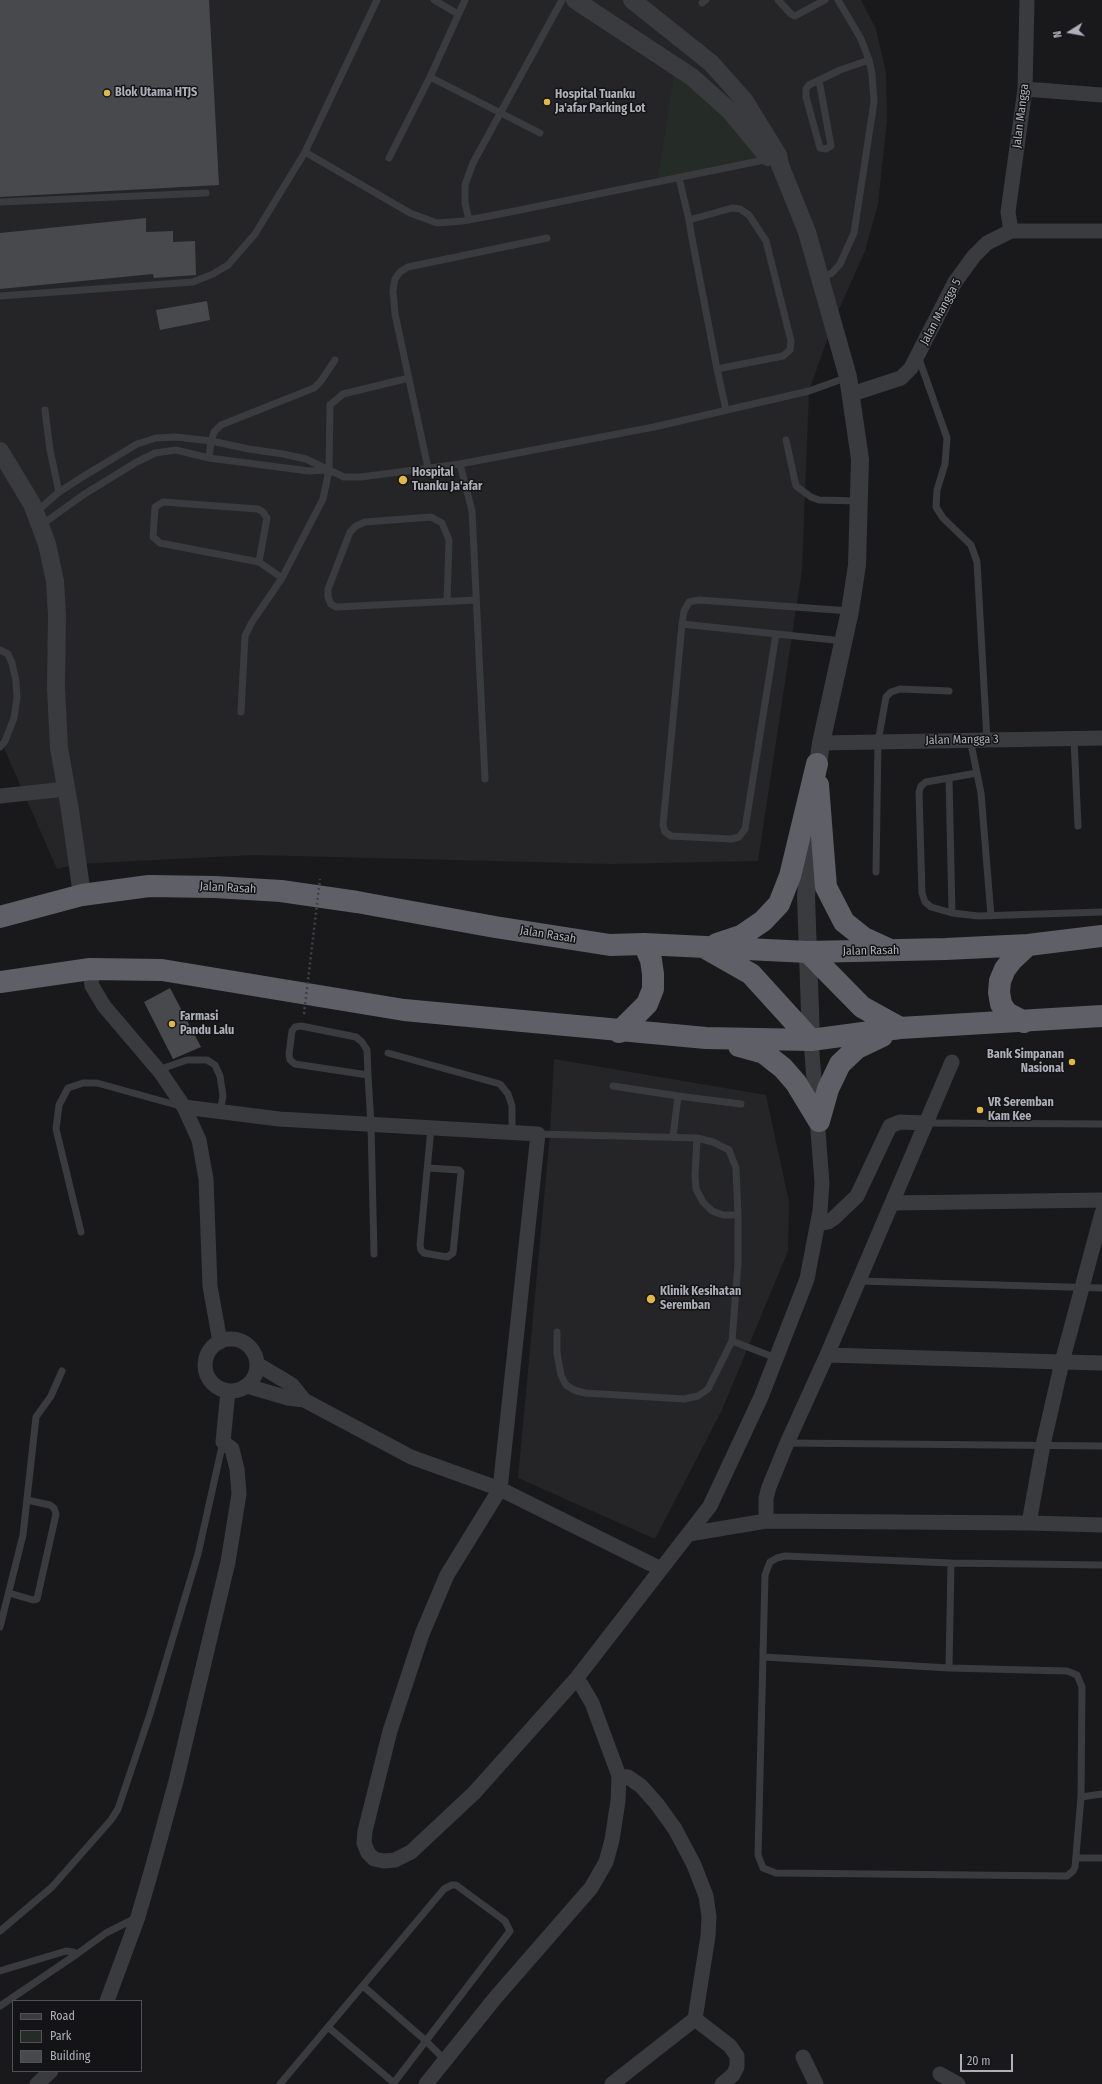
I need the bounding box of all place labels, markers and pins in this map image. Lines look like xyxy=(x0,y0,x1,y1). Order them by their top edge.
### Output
place label: Blok Utama HTJS xyxy=(115,86,197,100)
marker: Blok Utama HTJS xyxy=(102,88,112,98)
place label: Hospital Tuanku Ja'afar Parking Lot xyxy=(555,88,646,116)
marker: Hospital Tuanku Ja'afar Parking Lot xyxy=(542,97,552,107)
place label: Hospital Tuanku Ja'afar xyxy=(412,466,482,494)
marker: Hospital Tuanku Ja'afar xyxy=(397,474,409,486)
place label: Farmasi Pandu Lalu xyxy=(180,1010,234,1038)
marker: Farmasi Pandu Lalu xyxy=(167,1019,177,1029)
place label: Bank Simpanan Nasional xyxy=(987,1048,1064,1076)
marker: Bank Simpanan Nasional xyxy=(1067,1057,1077,1067)
place label: VR Seremban Kam Kee xyxy=(988,1096,1054,1124)
marker: VR Seremban Kam Kee xyxy=(975,1105,985,1115)
place label: Klinik Kesihatan Seremban xyxy=(660,1285,741,1313)
marker: Klinik Kesihatan Seremban xyxy=(645,1293,657,1305)

